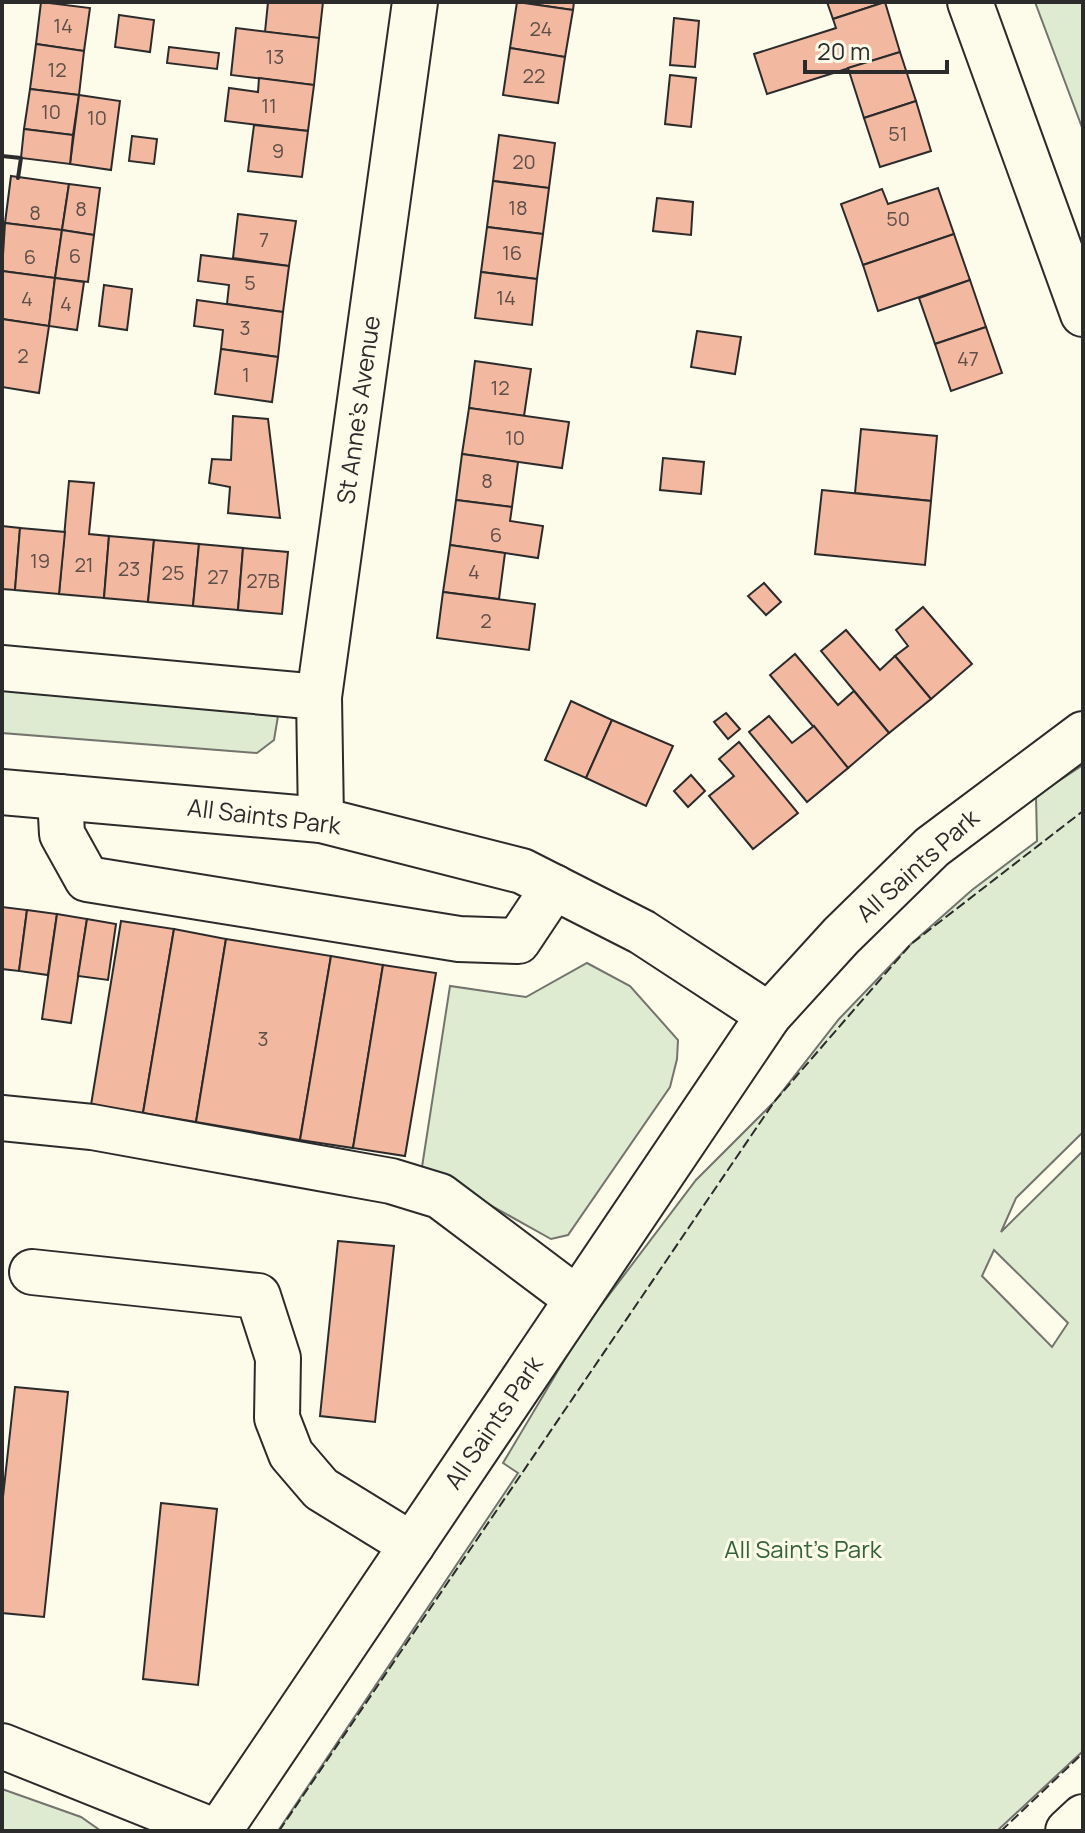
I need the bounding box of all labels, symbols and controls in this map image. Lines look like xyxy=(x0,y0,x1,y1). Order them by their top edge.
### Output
house number: 14 xyxy=(53,12,73,39)
house number: 24 xyxy=(530,15,552,42)
scale bar xyxy=(805,24,947,74)
text: 20 m xyxy=(817,34,870,67)
house number: 13 xyxy=(266,43,284,70)
house number: 12 xyxy=(47,56,67,83)
house number: 22 xyxy=(523,62,545,89)
house number: 11 xyxy=(261,92,277,119)
house number: 10 xyxy=(41,98,61,125)
house number: 10 xyxy=(87,104,107,131)
house number: 51 xyxy=(888,120,908,147)
house number: 9 xyxy=(272,137,284,164)
house number: 20 xyxy=(512,148,536,175)
house number: 18 xyxy=(508,194,528,221)
house number: 8 xyxy=(75,195,87,222)
house number: 8 xyxy=(29,199,41,226)
house number: 50 xyxy=(886,205,910,232)
house number: 7 xyxy=(259,226,269,253)
house number: 16 xyxy=(502,239,522,266)
house number: 6 xyxy=(69,242,81,269)
house number: 6 xyxy=(24,243,36,270)
house number: 5 xyxy=(244,269,256,296)
house number: 14 xyxy=(496,284,516,311)
house number: 4 xyxy=(21,285,33,312)
house number: 4 xyxy=(60,290,72,317)
street label: St Anne's Avenue xyxy=(328,313,387,506)
house number: 3 xyxy=(239,314,251,341)
house number: 2 xyxy=(17,342,29,369)
house number: 47 xyxy=(957,345,979,372)
house number: 1 xyxy=(242,361,250,388)
house number: 12 xyxy=(490,374,510,401)
house number: 10 xyxy=(505,424,525,451)
house number: 8 xyxy=(481,467,493,494)
house number: 6 xyxy=(490,521,502,548)
house number: 19 xyxy=(30,547,50,574)
house number: 21 xyxy=(74,551,94,578)
house number: 23 xyxy=(118,555,140,582)
house number: 4 xyxy=(468,558,480,585)
house number: 25 xyxy=(162,559,184,586)
house number: 27 xyxy=(207,563,229,590)
house number: 27B xyxy=(246,567,280,594)
house number: 2 xyxy=(480,607,492,634)
street label: All Saints Park xyxy=(186,790,344,841)
street label: All Saints Park xyxy=(849,800,986,929)
house number: 3 xyxy=(257,1025,269,1052)
street label: All Saints Park xyxy=(436,1348,550,1495)
park label: All Saint's Park xyxy=(724,1532,883,1565)

